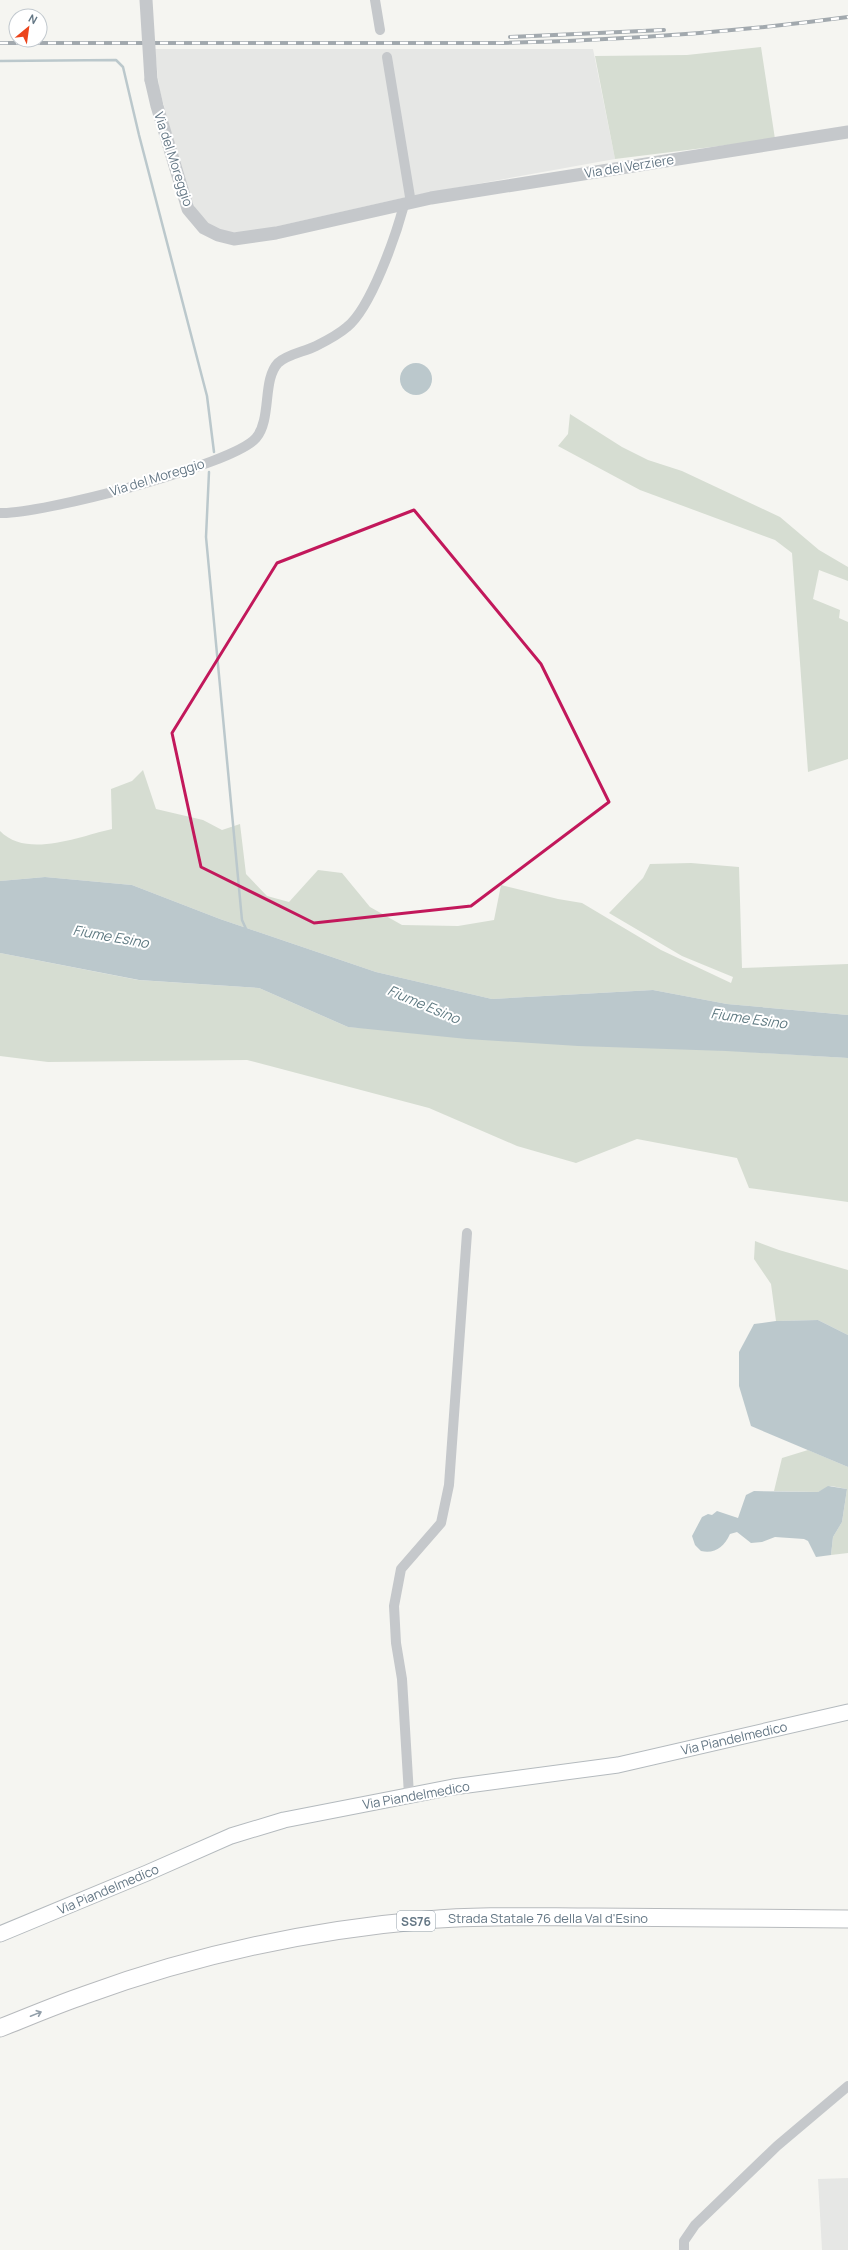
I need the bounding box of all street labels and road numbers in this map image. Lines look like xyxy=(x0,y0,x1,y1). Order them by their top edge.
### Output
street label: Via del Moreggio xyxy=(150,109,198,209)
street label: Via del Verziere xyxy=(583,150,675,182)
street label: Via del Moreggio xyxy=(107,454,207,500)
street label: Via Piandelmedico xyxy=(679,1717,789,1759)
street label: Via Piandelmedico xyxy=(361,1777,471,1813)
street label: Via Piandelmedico xyxy=(55,1859,162,1918)
street label: Strada Statale 76 della Val d'Esino xyxy=(448,1909,648,1927)
road number: SS76 xyxy=(397,1911,435,1931)

